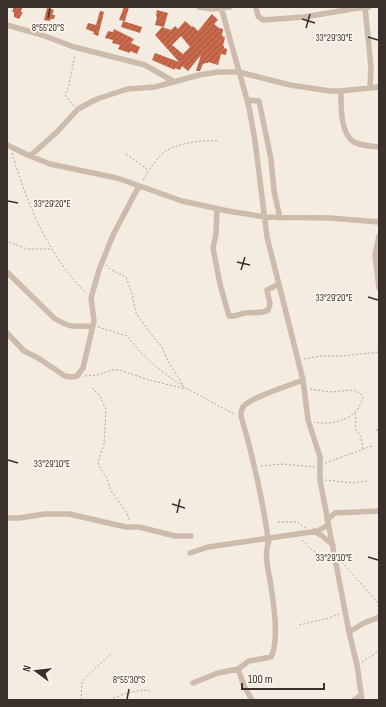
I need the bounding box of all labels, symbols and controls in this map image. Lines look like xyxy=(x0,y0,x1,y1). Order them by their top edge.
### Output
text: 8°55'20"S xyxy=(32,22,64,34)
text: 33°29'30"E xyxy=(315,32,353,44)
text: 33°29'20"E xyxy=(33,198,71,210)
text: 33°29'20"E xyxy=(315,292,353,304)
text: 33°29'10"E xyxy=(34,458,70,470)
text: 33°29'10"E xyxy=(316,552,352,564)
north arrow xyxy=(16,651,56,691)
text: N xyxy=(20,664,34,673)
scale bar xyxy=(242,665,324,691)
text: 100 m xyxy=(248,672,273,687)
text: 8°55'30"S xyxy=(113,674,145,686)

